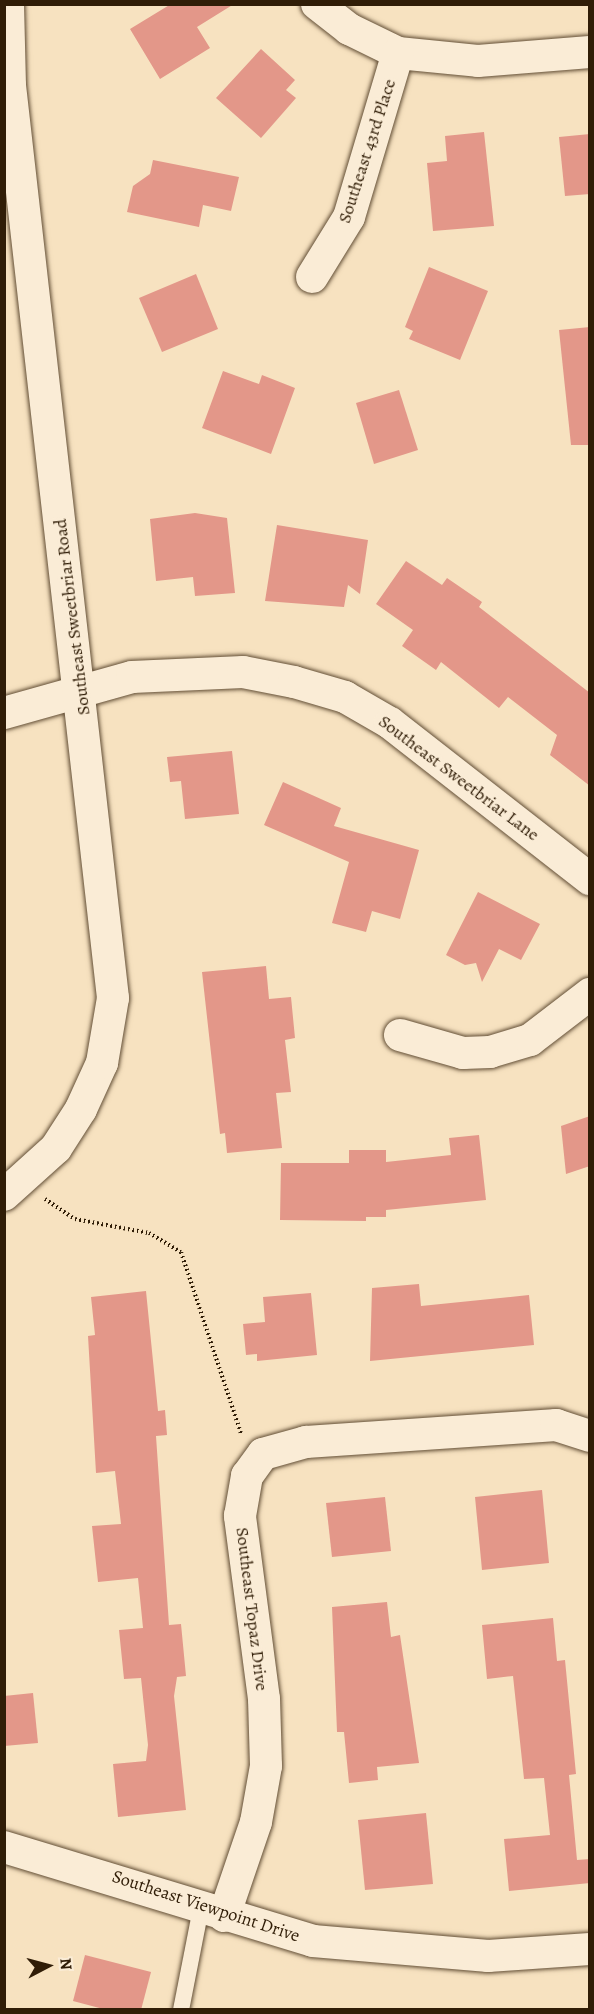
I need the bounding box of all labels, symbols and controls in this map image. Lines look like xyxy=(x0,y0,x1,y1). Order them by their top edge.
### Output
street label: Southeast 43rd Place xyxy=(334,76,400,226)
street label: Southeast Sweetbriar Road xyxy=(49,518,95,716)
street label: Southeast Sweetbriar Lane xyxy=(374,710,544,846)
street label: Southeast Topaz Drive xyxy=(231,1526,273,1692)
street label: Southeast Viewpoint Drive xyxy=(109,1865,303,1947)
north arrow xyxy=(18,1936,78,1996)
text: N xyxy=(54,1957,77,1971)

